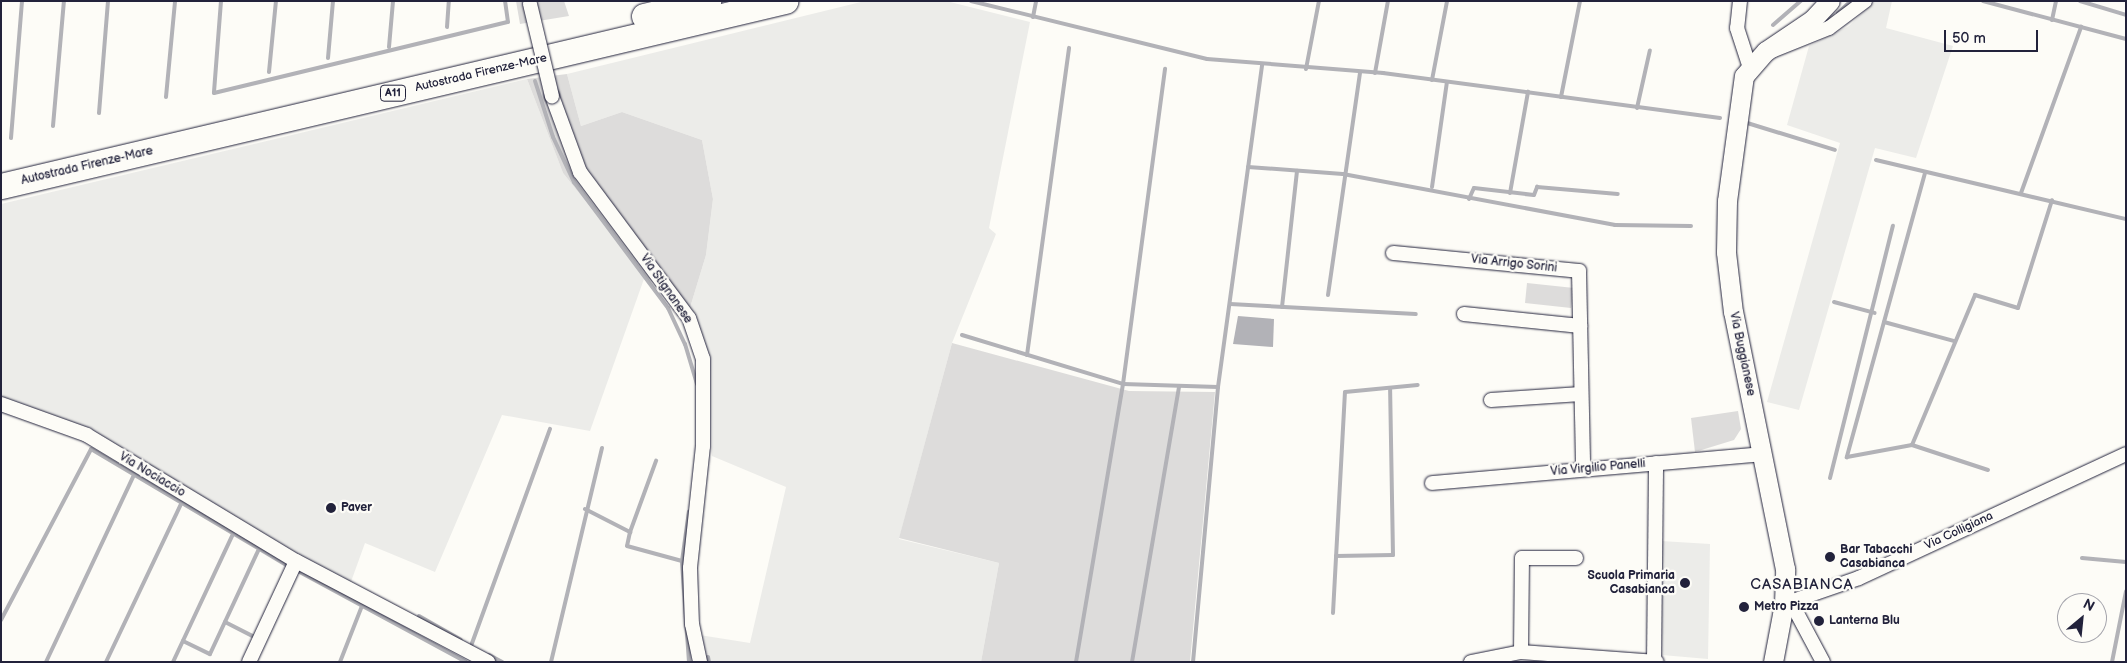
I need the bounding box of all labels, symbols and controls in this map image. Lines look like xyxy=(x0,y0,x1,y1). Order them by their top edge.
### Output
scale bar xyxy=(1947,20,2041,52)
text: 50 m xyxy=(1952,29,1986,48)
street label: Autostrada Firenze-Mare xyxy=(414,51,548,95)
road number: A11 xyxy=(379,85,407,102)
street label: Autostrada Firenze-Mare xyxy=(20,144,154,188)
street label: Via Stignanese xyxy=(637,252,695,326)
street label: Via Arrigo Sorini xyxy=(1470,252,1558,276)
street label: Via Buggianese xyxy=(1726,311,1758,397)
street label: Via Nociaccio xyxy=(116,450,188,500)
street label: Via Virgilio Panelli xyxy=(1550,457,1646,479)
place label: Paver xyxy=(341,501,372,515)
marker: Paver xyxy=(325,502,337,514)
street label: Via Colligiana xyxy=(1922,509,1996,553)
place label: Bar Tabacchi Casabianca xyxy=(1840,543,1912,571)
marker: Bar Tabacchi Casabianca xyxy=(1824,551,1836,563)
place label: Scuola Primaria Casabianca xyxy=(1587,569,1675,597)
district label: CASABIANCA xyxy=(1749,576,1855,594)
marker: Scuola Primaria Casabianca xyxy=(1679,577,1691,589)
north arrow xyxy=(2057,593,2107,643)
text: N xyxy=(2080,595,2097,615)
place label: Metro Pizza xyxy=(1754,600,1819,614)
marker: Metro Pizza xyxy=(1738,601,1750,613)
place label: Lanterna Blu xyxy=(1829,614,1900,628)
marker: Lanterna Blu xyxy=(1813,615,1825,627)

